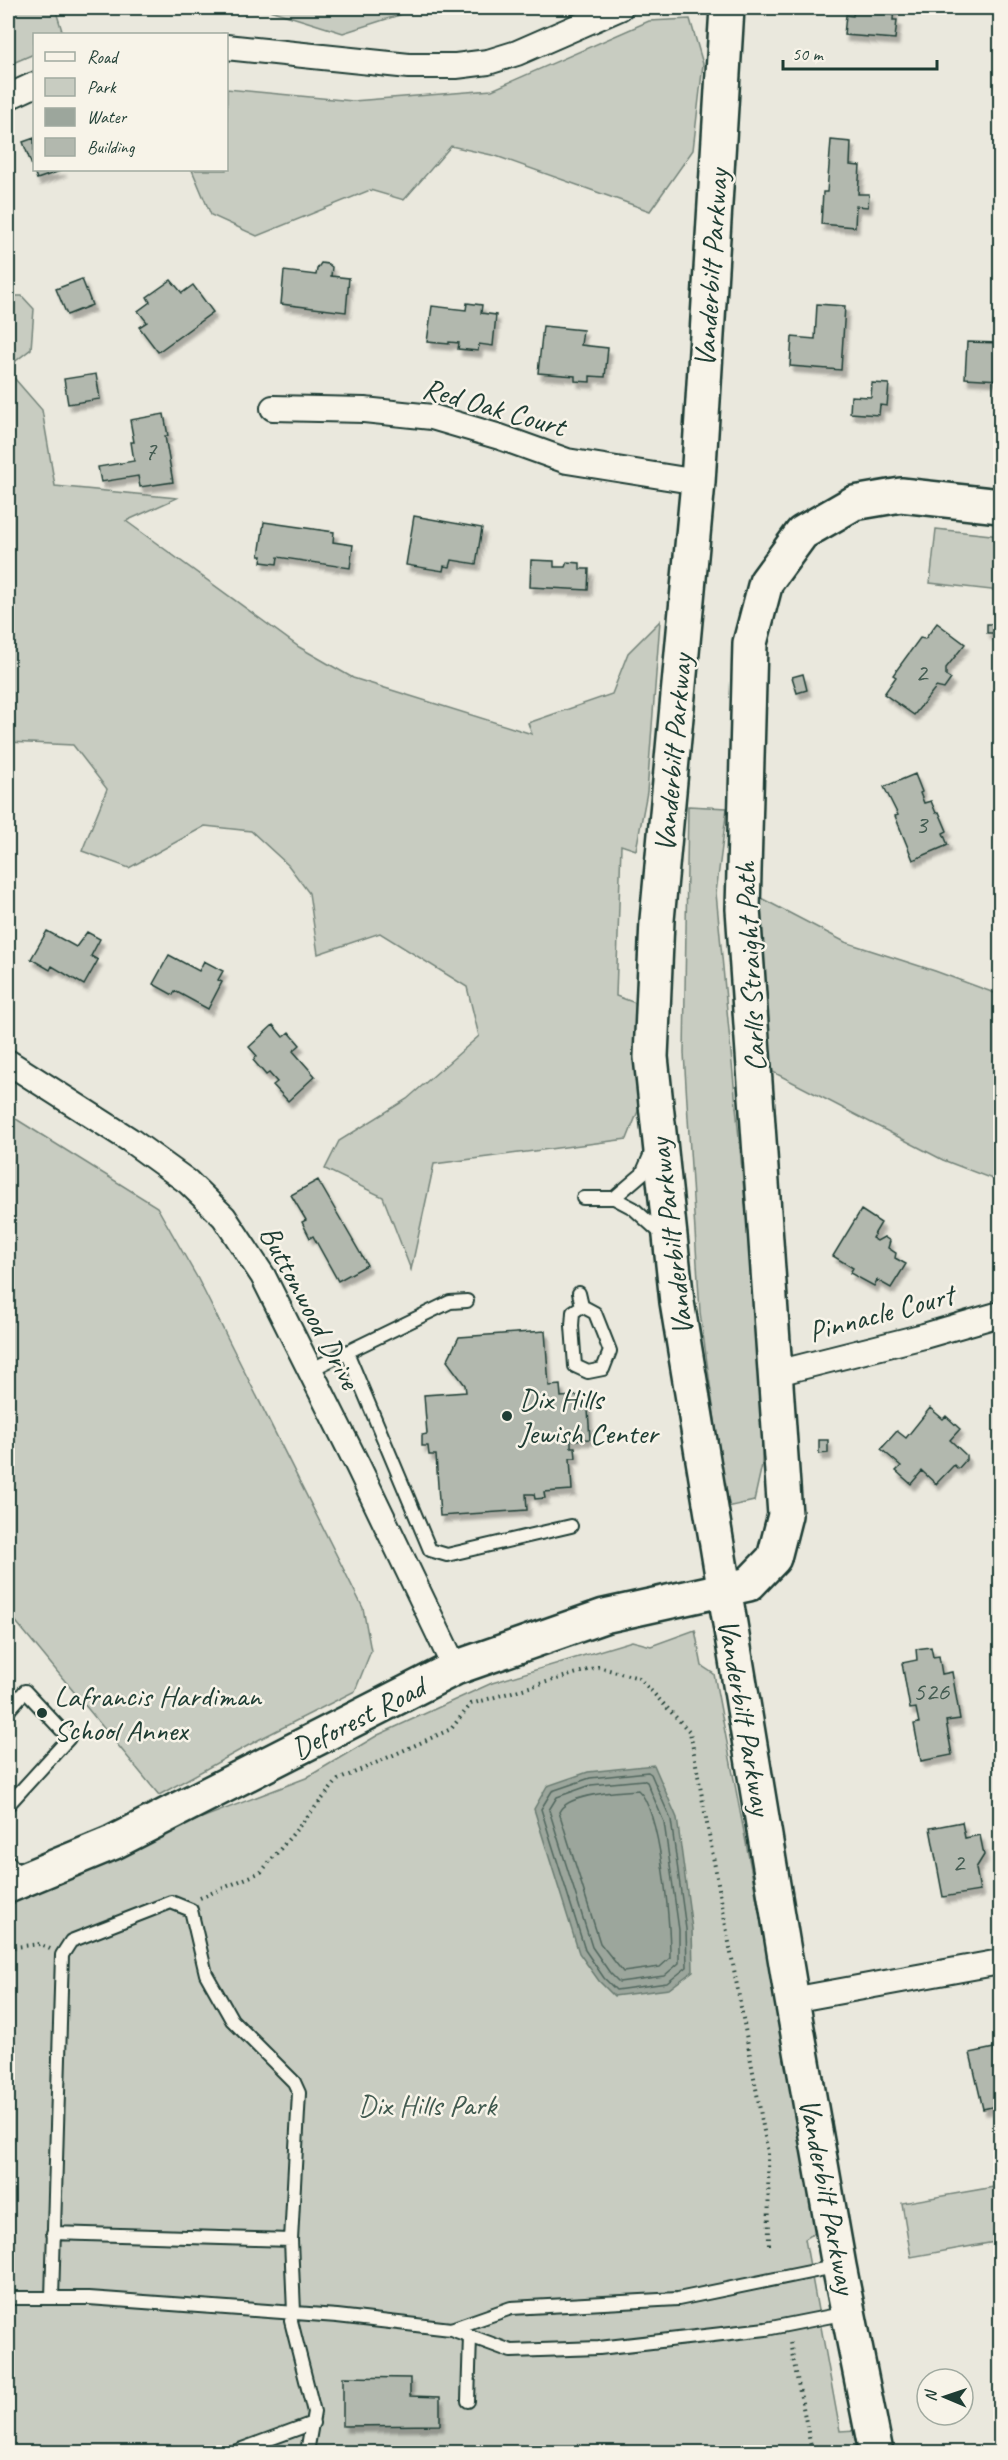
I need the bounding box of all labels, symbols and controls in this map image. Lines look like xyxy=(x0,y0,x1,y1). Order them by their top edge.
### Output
legend xyxy=(33,33,228,171)
scale bar xyxy=(783,33,938,71)
text: 50 m xyxy=(792,43,825,65)
text: Road xyxy=(87,46,120,68)
text: Park xyxy=(87,76,117,98)
text: Water xyxy=(87,106,128,128)
text: Building xyxy=(87,136,136,158)
street label: Vanderbilt Parkway xyxy=(685,165,737,368)
street label: Red Oak Court xyxy=(418,369,573,446)
house number: 7 xyxy=(144,434,158,468)
street label: Vanderbilt Parkway xyxy=(645,650,701,853)
house number: 2 xyxy=(915,655,929,689)
house number: 3 xyxy=(915,807,929,841)
street label: Carlls Straight Path xyxy=(725,860,774,1073)
street label: Vanderbilt Parkway xyxy=(640,1133,702,1338)
street label: Buttonwood Drive xyxy=(251,1219,370,1397)
street label: Pinnacle Court xyxy=(804,1274,962,1351)
place label: Dix Hills Jewish Center xyxy=(517,1380,660,1452)
marker: Dix Hills Jewish Center xyxy=(500,1409,514,1423)
street label: Vanderbilt Parkway xyxy=(709,1616,781,1821)
street label: Deforest Road xyxy=(285,1666,435,1768)
house number: 526 xyxy=(913,1674,950,1708)
place label: Lafrancis Hardiman School Annex xyxy=(54,1677,263,1749)
marker: Lafrancis Hardiman School Annex xyxy=(35,1706,49,1720)
house number: 2 xyxy=(952,1845,966,1879)
park label: Dix Hills Park xyxy=(358,2086,498,2124)
street label: Vanderbilt Parkway xyxy=(790,2095,866,2300)
north arrow xyxy=(915,2367,975,2427)
text: N xyxy=(921,2388,941,2402)

